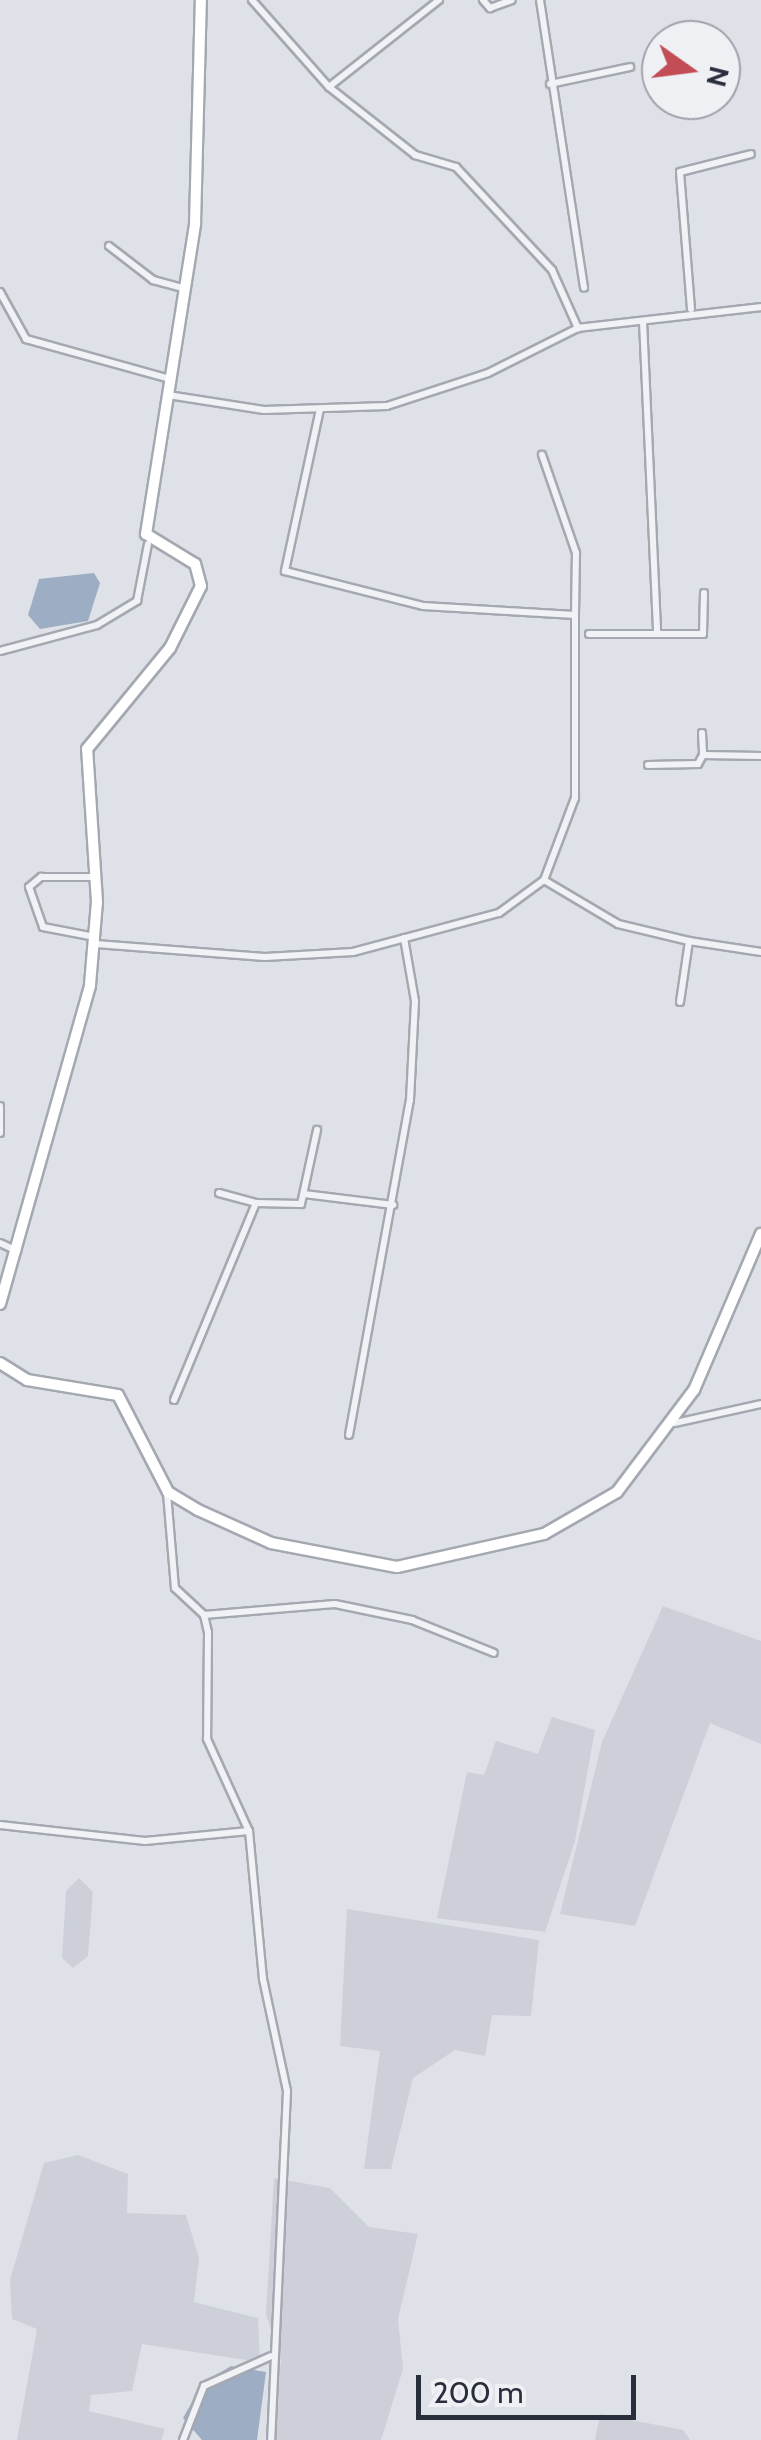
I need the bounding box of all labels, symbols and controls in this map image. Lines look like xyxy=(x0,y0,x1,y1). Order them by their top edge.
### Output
north arrow xyxy=(641,20,741,120)
text: N xyxy=(699,63,737,90)
scale bar xyxy=(421,2355,641,2417)
text: 200 m xyxy=(433,2374,524,2411)

